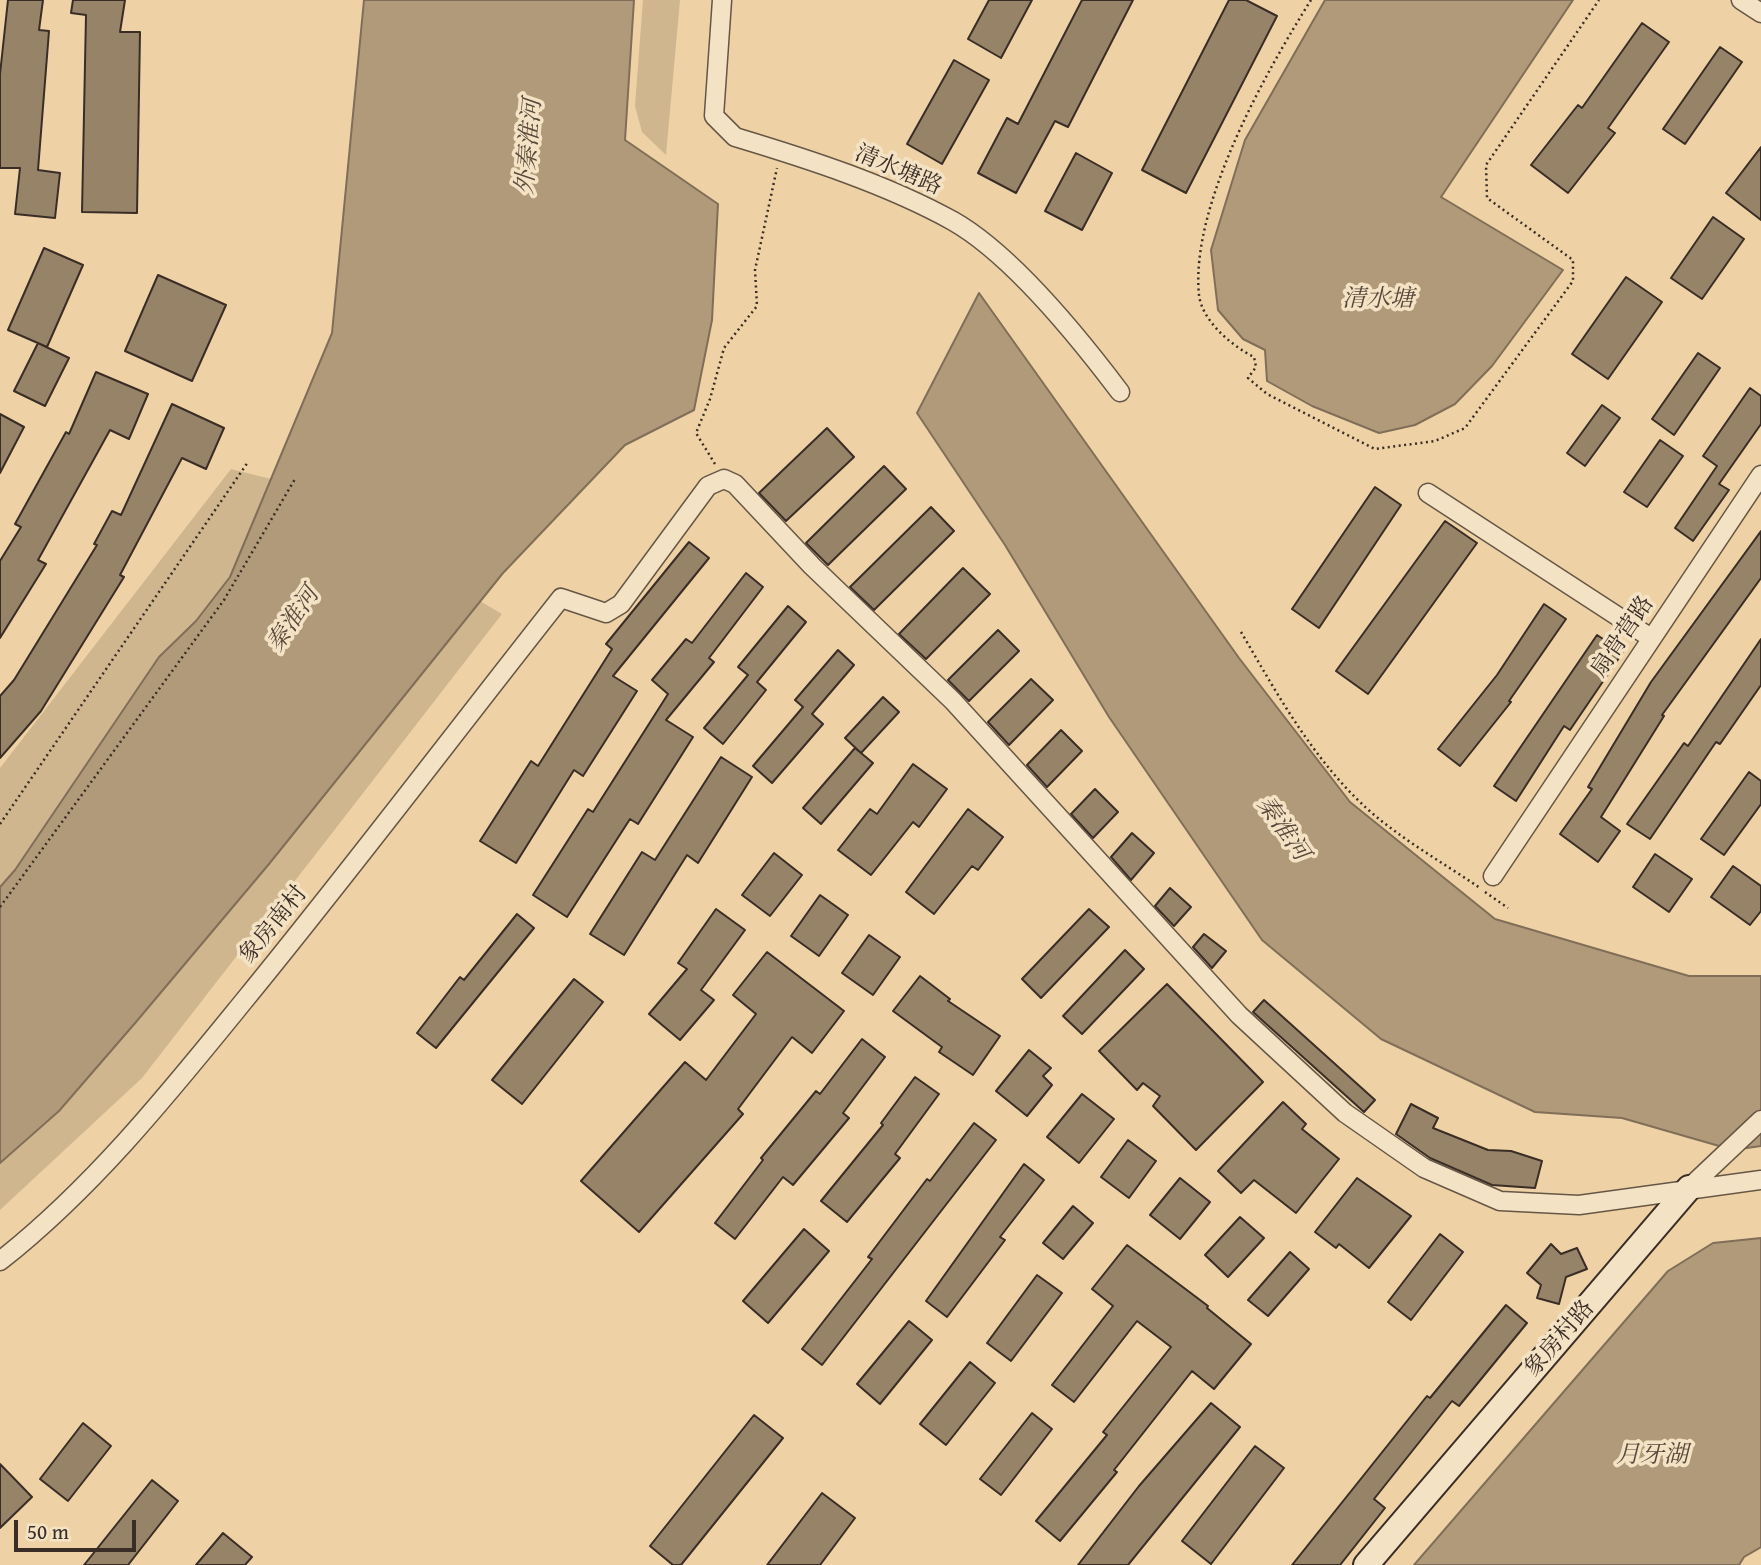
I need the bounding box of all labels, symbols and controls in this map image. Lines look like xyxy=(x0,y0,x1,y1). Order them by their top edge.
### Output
water label: 外秦淮河 xyxy=(511,98,549,196)
street label: 清水塘路 xyxy=(850,140,946,202)
water label: 清水塘 xyxy=(1342,286,1414,314)
water label: 秦淮河 xyxy=(262,582,326,658)
street label: 扇骨营路 xyxy=(1586,591,1660,683)
water label: 秦淮河 xyxy=(1250,791,1314,867)
street label: 象房南村 xyxy=(234,881,314,969)
street label: 象房村路 xyxy=(1519,1295,1601,1383)
water label: 月牙湖 xyxy=(1616,1442,1688,1470)
scale bar xyxy=(18,1506,140,1550)
text: 50 m xyxy=(27,1516,69,1547)

